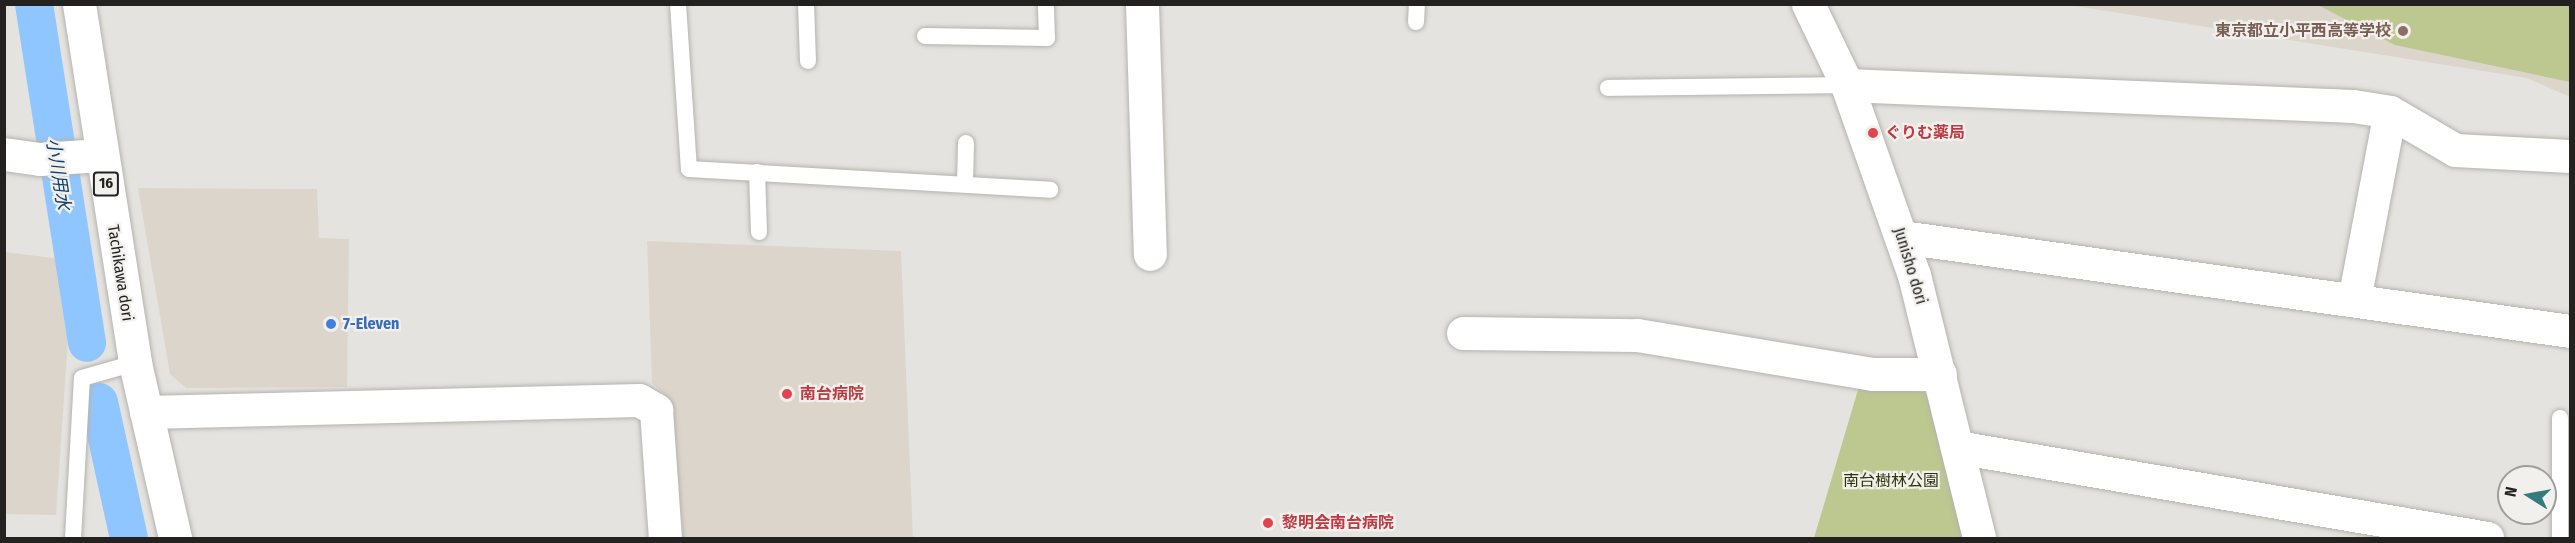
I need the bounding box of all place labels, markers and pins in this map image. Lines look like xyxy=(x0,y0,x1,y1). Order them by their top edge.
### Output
place label: 東京都立小平西高等学校 xyxy=(2215,21,2391,41)
marker: 東京都立小平西高等学校 xyxy=(2396,24,2410,38)
place label: ぐりむ薬局 xyxy=(1885,123,1965,143)
marker: ぐりむ薬局 xyxy=(1866,126,1880,140)
place label: 7-Eleven xyxy=(343,314,399,334)
marker: 7-Eleven xyxy=(324,317,338,331)
place label: 南台病院 xyxy=(800,384,864,404)
marker: 南台病院 xyxy=(778,385,796,403)
place label: 黎明会南台病院 xyxy=(1282,513,1394,533)
marker: 黎明会南台病院 xyxy=(1259,514,1277,532)

